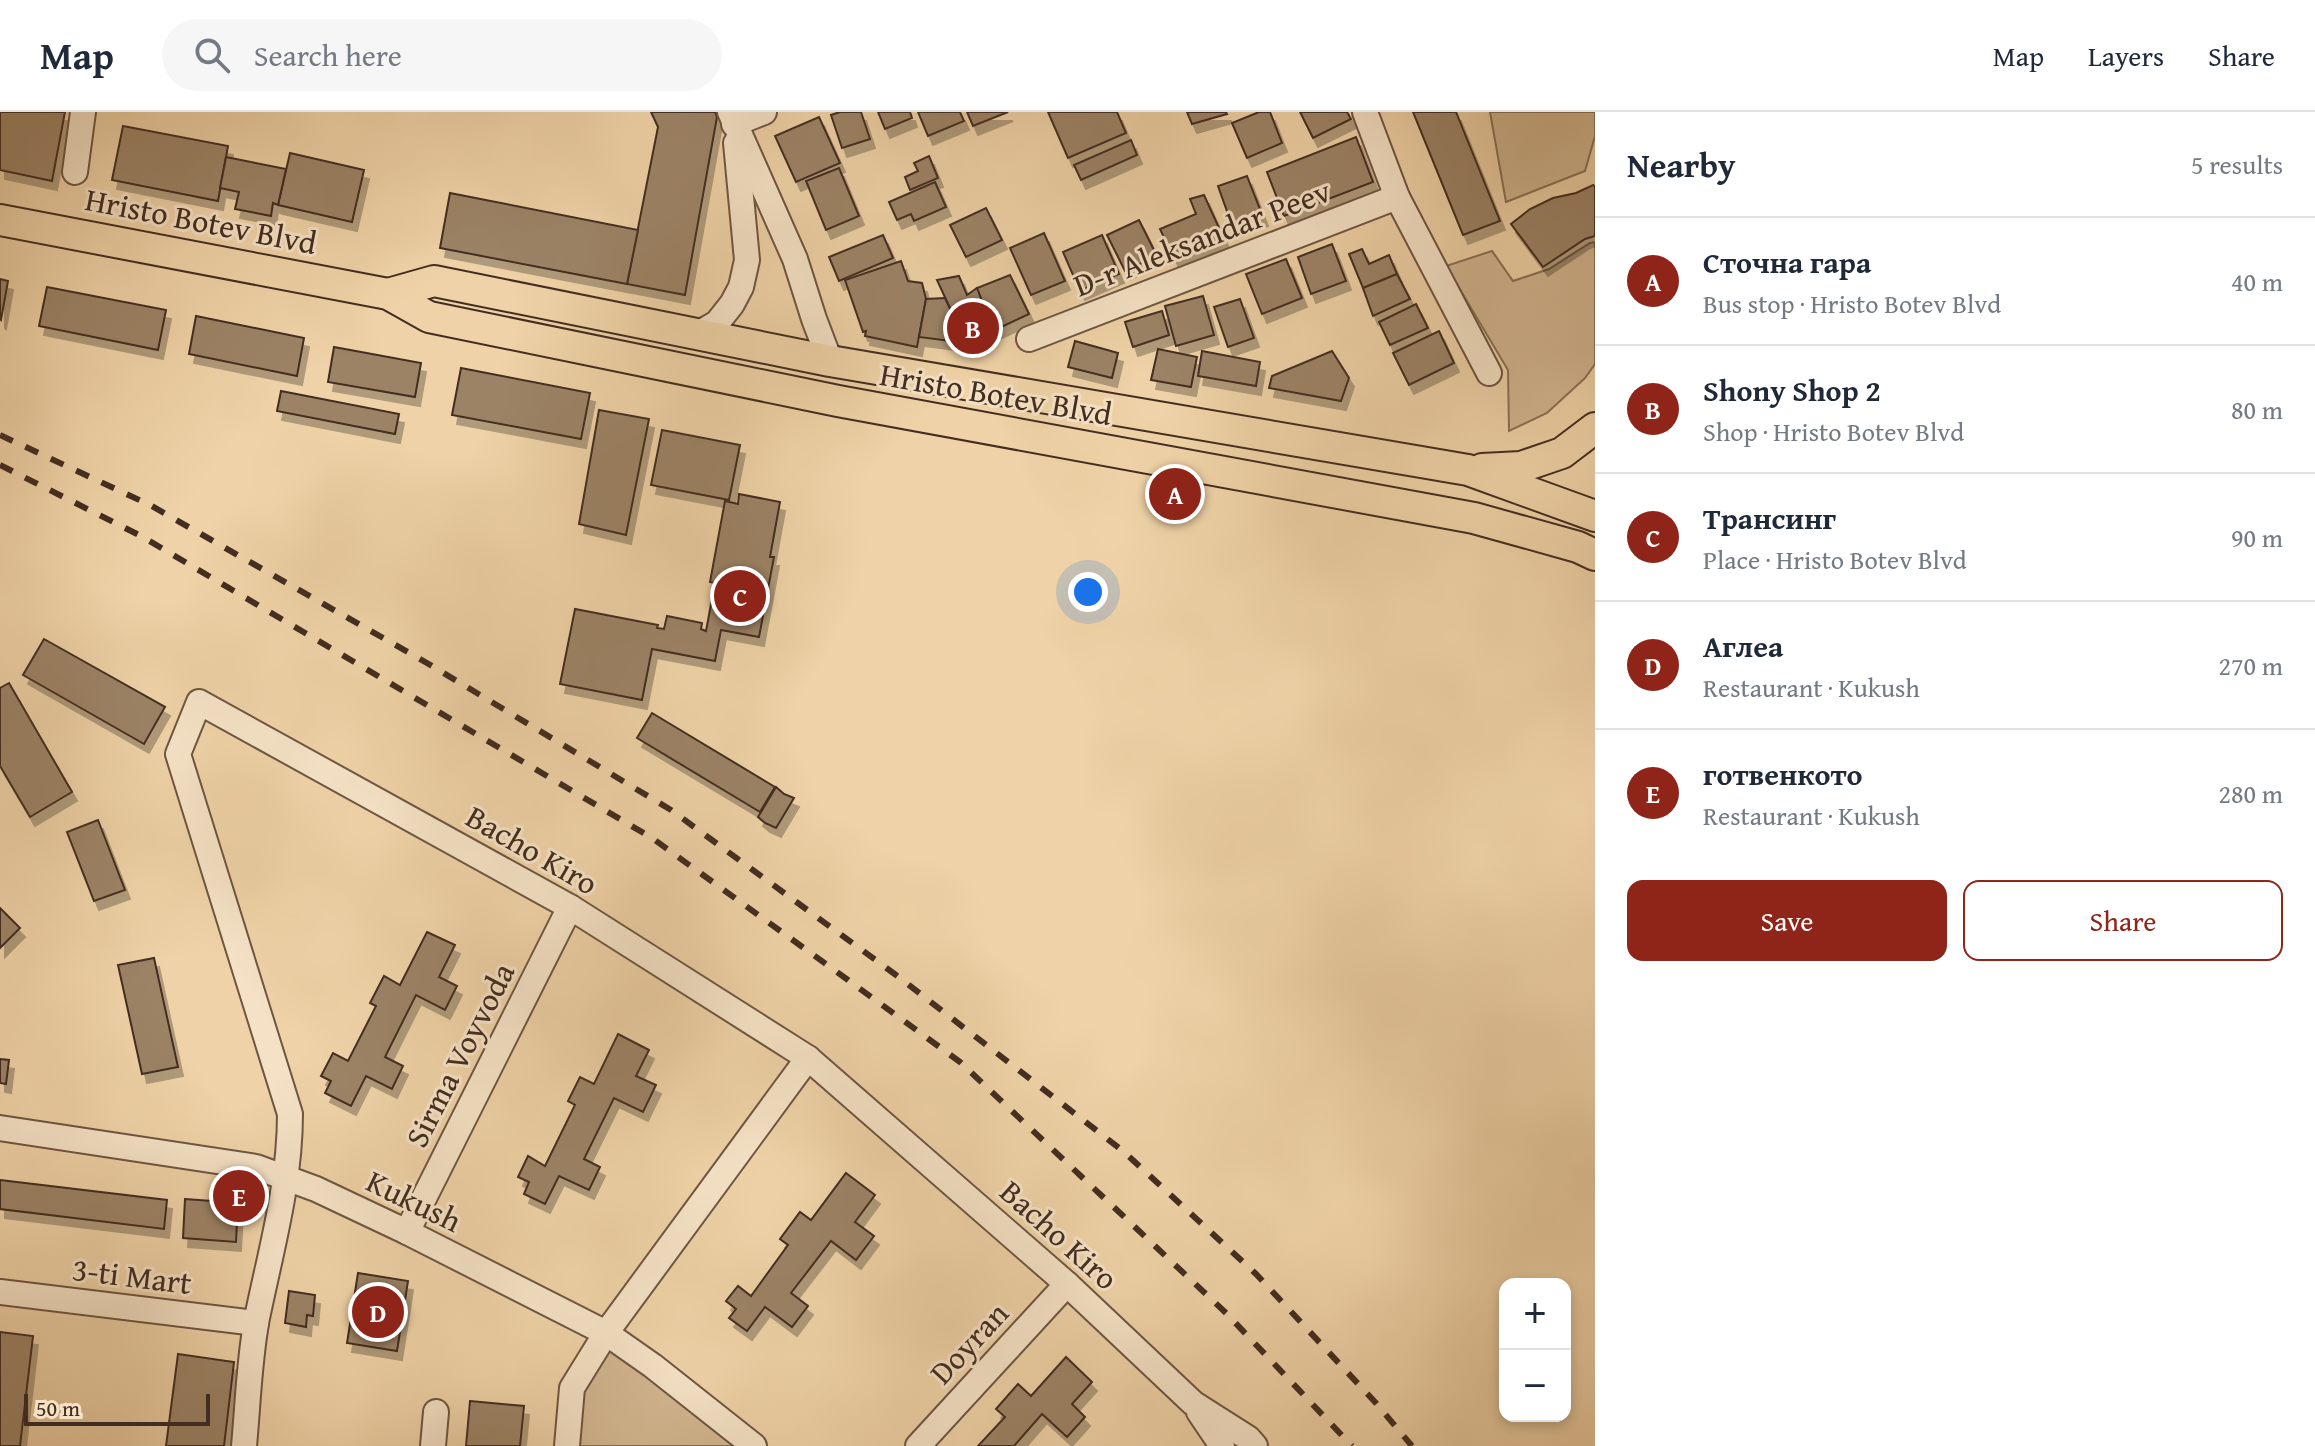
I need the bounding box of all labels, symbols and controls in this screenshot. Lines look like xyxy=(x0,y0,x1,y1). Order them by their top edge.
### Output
search box xyxy=(162,19,722,91)
text: Map xyxy=(40,27,114,83)
icon: search xyxy=(190,33,234,77)
text: Search here xyxy=(254,33,402,77)
text: Map xyxy=(1993,35,2044,76)
text: Layers xyxy=(2088,35,2164,76)
text: Share xyxy=(2208,35,2275,76)
text: Nearby xyxy=(1627,140,1736,189)
text: 5 results xyxy=(2191,145,2283,184)
street label: D-r Aleksandar Peev xyxy=(1067,167,1337,308)
street label: Hristo Botev Blvd xyxy=(81,175,321,266)
text: Сточна гара xyxy=(1703,240,1871,284)
text: A xyxy=(1645,262,1661,301)
text: 40 m xyxy=(2231,262,2283,301)
text: Bus stop · Hristo Botev Blvd xyxy=(1703,284,2001,323)
pin: B xyxy=(947,298,999,358)
street label: Hristo Botev Blvd xyxy=(876,350,1116,437)
text: Shony Shop 2 xyxy=(1703,368,1881,412)
text: B xyxy=(1645,390,1661,429)
text: 80 m xyxy=(2231,390,2283,429)
text: Shop · Hristo Botev Blvd xyxy=(1703,412,1964,451)
pin: A xyxy=(1149,464,1201,524)
text: Трансинг xyxy=(1703,496,1836,540)
text: C xyxy=(1646,518,1660,557)
text: 90 m xyxy=(2231,518,2283,557)
text: Place · Hristo Botev Blvd xyxy=(1703,540,1967,579)
pin: C xyxy=(714,566,766,626)
your location xyxy=(1068,572,1108,612)
text: Аглеа xyxy=(1703,624,1783,668)
text: D xyxy=(1645,646,1661,685)
text: 270 m xyxy=(2218,646,2283,685)
text: Restaurant · Kukush xyxy=(1703,668,1920,707)
text: готвенкото xyxy=(1703,752,1863,796)
text: E xyxy=(1646,774,1660,813)
text: 280 m xyxy=(2218,774,2283,813)
street label: Bacho Kiro xyxy=(458,793,607,906)
text: Restaurant · Kukush xyxy=(1703,796,1920,835)
button: Save xyxy=(1627,880,1947,961)
button: Share xyxy=(1963,880,2283,961)
street label: Sirma Voyvoda xyxy=(393,954,526,1155)
street label: Kukush xyxy=(359,1157,470,1244)
pin: E xyxy=(213,1166,265,1226)
street label: Bacho Kiro xyxy=(990,1169,1129,1301)
street label: 3-ti Mart xyxy=(70,1245,194,1306)
map controls xyxy=(1499,1278,1571,1422)
button: + xyxy=(1499,1278,1571,1350)
pin: D xyxy=(352,1282,404,1342)
street label: Doyran xyxy=(918,1291,1019,1394)
button: − xyxy=(1499,1350,1571,1422)
scale bar xyxy=(24,1390,210,1426)
text: 50 m xyxy=(36,1392,80,1424)

